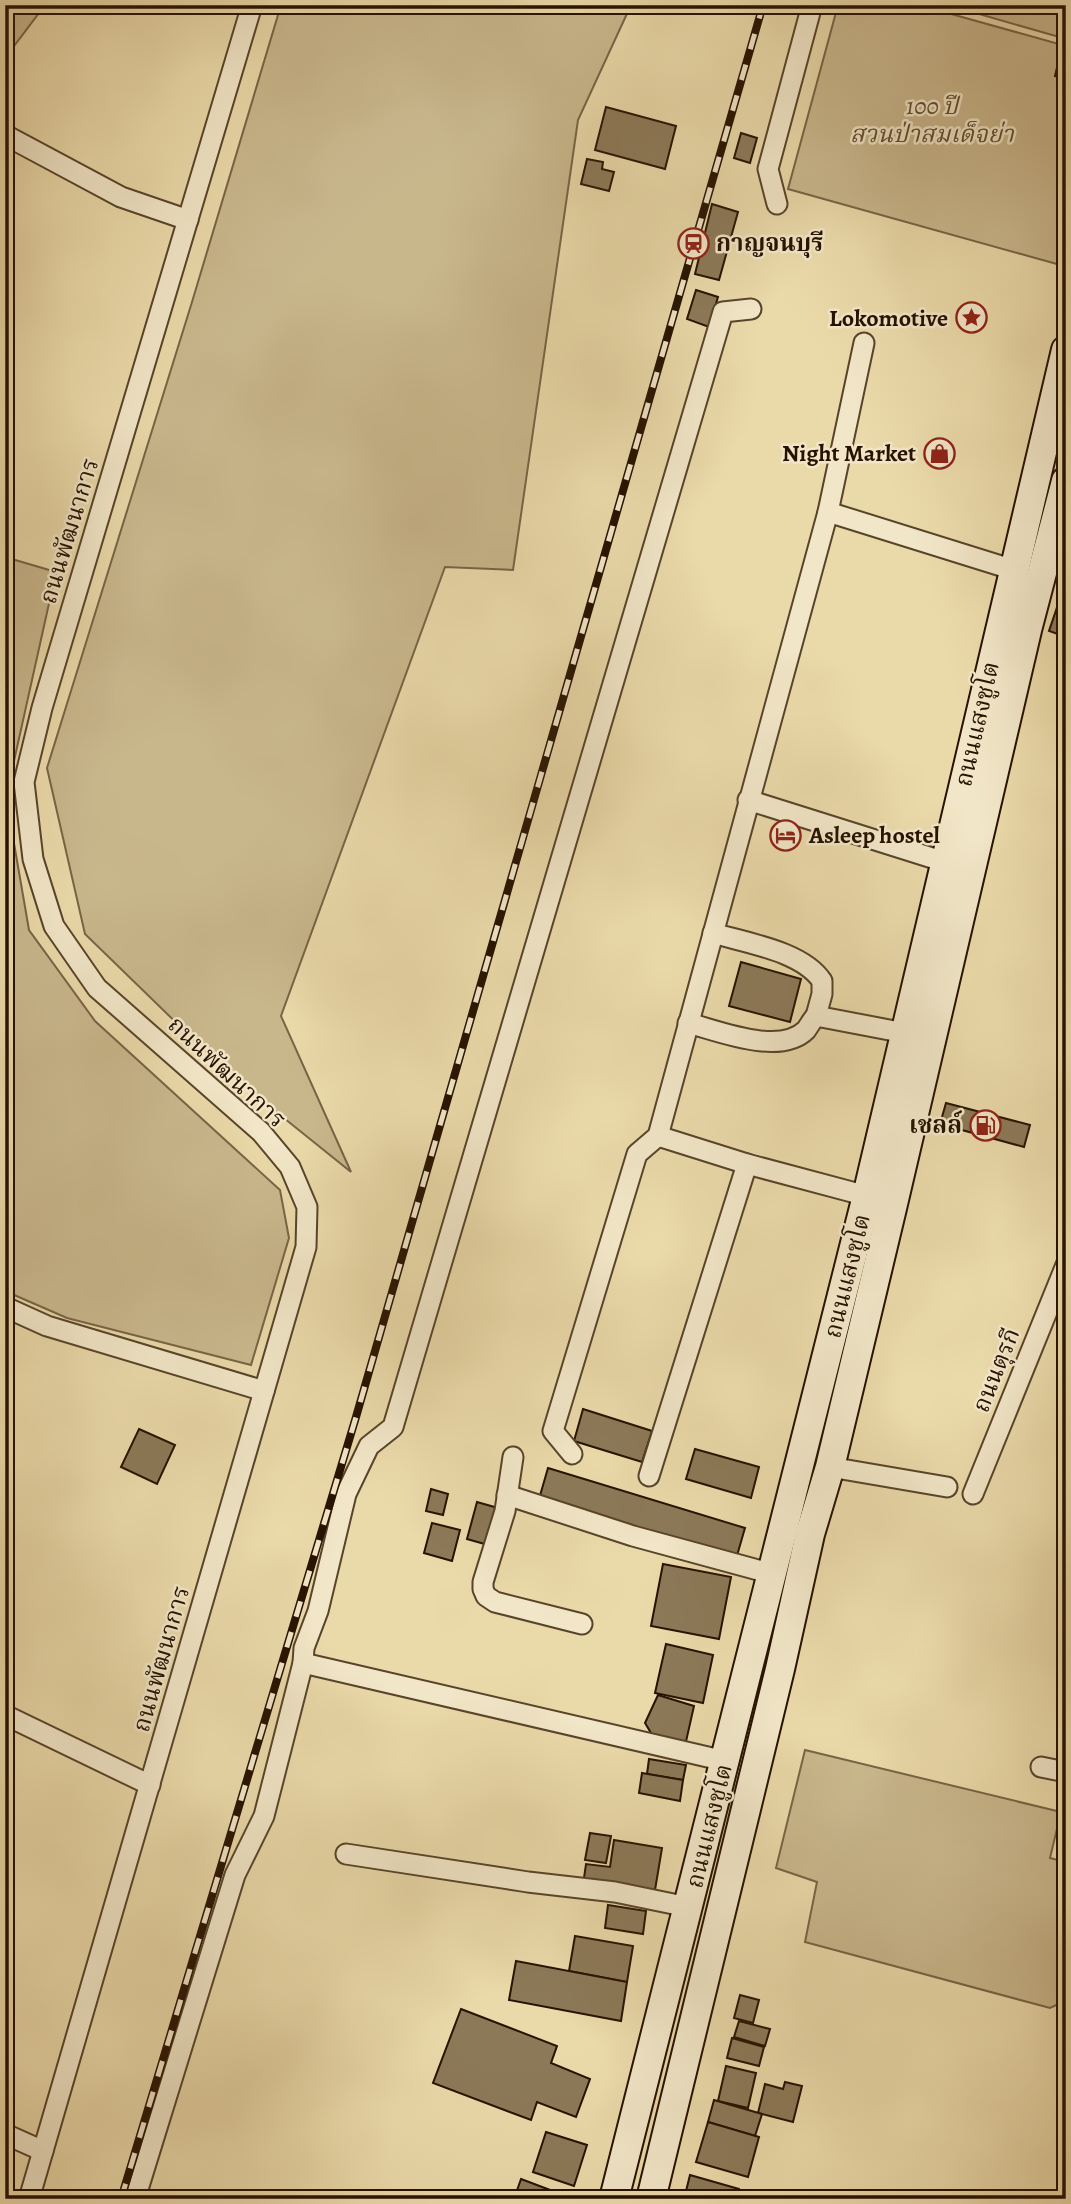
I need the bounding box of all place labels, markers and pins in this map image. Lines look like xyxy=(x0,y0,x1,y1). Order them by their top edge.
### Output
station icon: กาญจนบุรี xyxy=(676,226,710,260)
place label: กาญจนบุรี xyxy=(716,227,823,259)
place icon: Lokomotive xyxy=(954,301,988,335)
place label: Lokomotive xyxy=(829,302,948,334)
shop icon: Night Market xyxy=(922,436,956,470)
place label: Night Market xyxy=(782,437,916,469)
hotel icon: Asleep hostel xyxy=(769,818,803,852)
place label: Asleep hostel xyxy=(808,819,940,851)
fuel station icon: เชลล์ xyxy=(968,1108,1002,1142)
place label: เชลล์ xyxy=(909,1109,963,1141)

